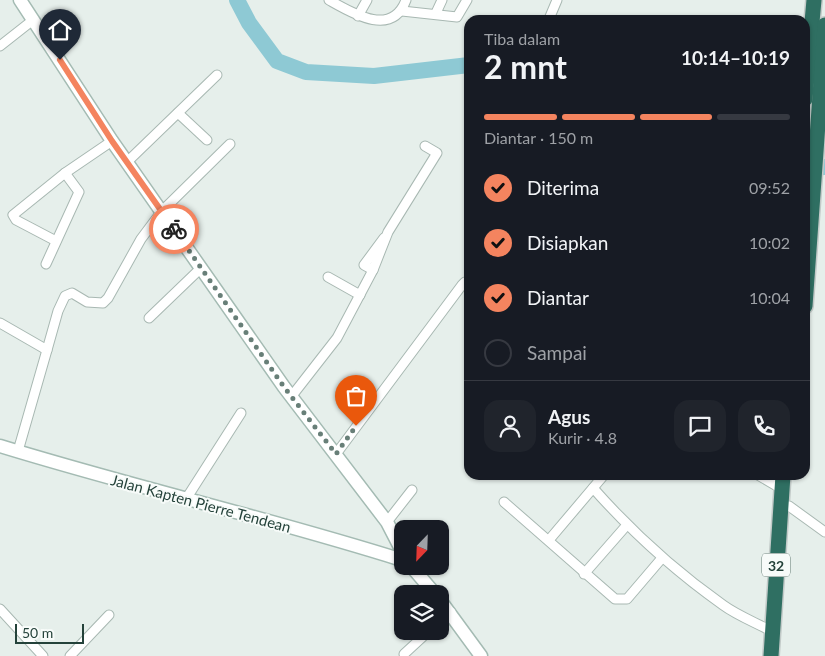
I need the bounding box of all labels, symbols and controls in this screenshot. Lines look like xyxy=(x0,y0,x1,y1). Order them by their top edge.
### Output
pin xyxy=(39,9,81,60)
icon: home xyxy=(46,16,74,44)
text: Tiba dalam xyxy=(484,29,560,48)
text: 10:14–10:19 xyxy=(681,46,790,69)
text: 2 mnt xyxy=(484,47,567,86)
text: Diantar · 150 m xyxy=(484,128,593,147)
icon: check xyxy=(484,174,512,202)
text: Diterima xyxy=(527,176,599,199)
text: 09:52 xyxy=(749,178,790,197)
courier xyxy=(149,204,199,254)
icon: bike xyxy=(160,215,188,243)
icon: check xyxy=(484,229,512,257)
text: Disiapkan xyxy=(527,231,608,254)
text: 10:02 xyxy=(749,233,790,252)
icon: check xyxy=(484,284,512,312)
text: Diantar xyxy=(527,286,589,309)
text: 10:04 xyxy=(749,288,790,307)
text: Sampai xyxy=(527,341,587,364)
pin xyxy=(335,375,377,426)
icon: bag xyxy=(342,382,370,410)
button: person xyxy=(484,400,536,452)
button: chat xyxy=(674,400,726,452)
button: phone xyxy=(738,400,790,452)
text: Agus xyxy=(548,405,590,428)
text: Kurir · 4.8 xyxy=(548,428,617,447)
street label: Jalan Kapten Pierre Tendean xyxy=(109,470,293,536)
north arrow xyxy=(394,520,449,575)
map controls xyxy=(394,520,449,640)
road number: 32 xyxy=(762,554,790,576)
button: layers xyxy=(394,585,449,640)
scale bar xyxy=(15,621,84,644)
text: 50 m xyxy=(22,624,53,641)

